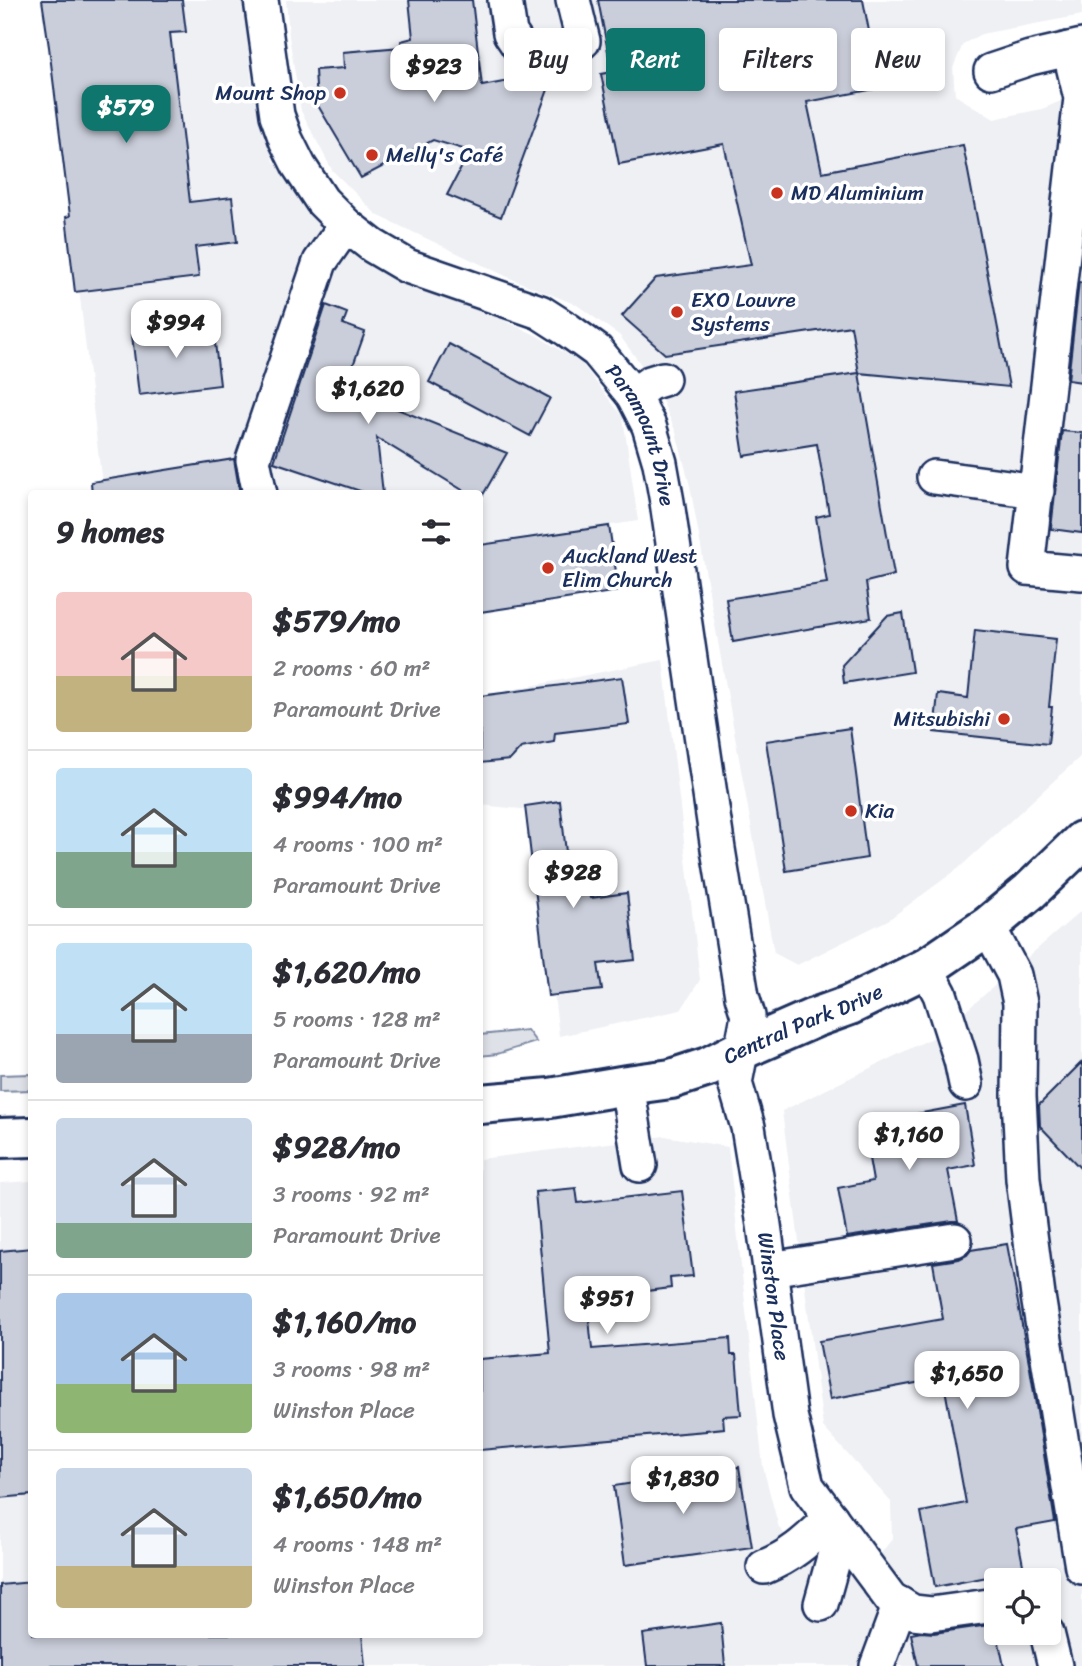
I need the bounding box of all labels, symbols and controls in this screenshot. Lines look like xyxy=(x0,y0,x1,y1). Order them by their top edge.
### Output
chip: Buy xyxy=(504,28,592,91)
chip: Rent xyxy=(606,28,705,91)
chip: Filters xyxy=(719,28,837,91)
chip: New xyxy=(851,28,945,91)
pin: $923 xyxy=(393,44,475,104)
text: $923 xyxy=(406,46,462,87)
place label: Mount Shop xyxy=(215,74,326,112)
marker: Mount Shop xyxy=(332,85,348,101)
pin: $579 xyxy=(85,86,167,145)
text: $579 xyxy=(98,87,154,128)
place label: Melly's Café xyxy=(386,136,503,174)
marker: Melly's Café xyxy=(364,147,380,163)
place label: MD Aluminium xyxy=(791,174,924,212)
marker: MD Aluminium xyxy=(769,185,785,201)
place label: EXO Louvre Systems xyxy=(691,281,796,343)
pin: $994 xyxy=(135,300,217,360)
text: $994 xyxy=(147,302,205,343)
marker: EXO Louvre Systems xyxy=(669,304,685,320)
street label: Paramount Drive xyxy=(595,355,686,509)
pin: $1,620 xyxy=(311,366,425,426)
text: $1,620 xyxy=(332,368,404,409)
text: 9 homes xyxy=(56,505,164,559)
icon: filters xyxy=(417,513,455,551)
place label: Auckland West Elim Church xyxy=(561,537,697,599)
marker: Auckland West Elim Church xyxy=(540,560,556,576)
text: $579/mo xyxy=(273,594,400,648)
icon: home xyxy=(112,620,196,704)
text: 2 rooms · 60 m² xyxy=(273,648,431,689)
text: Paramount Drive xyxy=(273,689,441,730)
place label: Mitsubishi xyxy=(894,700,991,738)
marker: Mitsubishi xyxy=(996,711,1012,727)
text: $994/mo xyxy=(273,770,402,824)
place label: Kia xyxy=(865,792,895,830)
icon: home xyxy=(112,796,196,880)
marker: Kia xyxy=(843,803,859,819)
text: 4 rooms · 100 m² xyxy=(273,824,443,865)
pin: $928 xyxy=(532,850,614,910)
text: $928 xyxy=(545,852,601,893)
text: Paramount Drive xyxy=(273,865,441,906)
text: $1,620/mo xyxy=(273,945,421,999)
icon: home xyxy=(112,971,196,1055)
street label: Central Park Drive xyxy=(716,973,890,1075)
text: 5 rooms · 128 m² xyxy=(273,999,441,1040)
text: Paramount Drive xyxy=(273,1040,441,1081)
pin: $1,160 xyxy=(852,1112,966,1172)
text: $1,160 xyxy=(875,1114,944,1155)
text: $928/mo xyxy=(273,1120,400,1174)
icon: home xyxy=(112,1146,196,1230)
text: 3 rooms · 92 m² xyxy=(273,1174,430,1215)
text: Paramount Drive xyxy=(273,1215,441,1256)
street label: Winston Place xyxy=(746,1230,801,1363)
pin: $951 xyxy=(566,1276,648,1336)
text: $951 xyxy=(580,1278,634,1319)
text: $1,160/mo xyxy=(273,1295,416,1349)
icon: home xyxy=(112,1321,196,1405)
text: 3 rooms · 98 m² xyxy=(273,1349,430,1390)
pin: $1,650 xyxy=(910,1352,1024,1411)
text: $1,650 xyxy=(930,1353,1004,1394)
text: Winston Place xyxy=(273,1390,415,1431)
pin: $1,830 xyxy=(626,1456,740,1516)
text: $1,830 xyxy=(647,1458,719,1499)
text: $1,650/mo xyxy=(273,1470,422,1524)
icon: home xyxy=(112,1496,196,1580)
text: 4 rooms · 148 m² xyxy=(273,1524,442,1565)
text: Winston Place xyxy=(273,1565,415,1606)
map controls xyxy=(984,1568,1061,1645)
button: locate xyxy=(984,1568,1061,1645)

